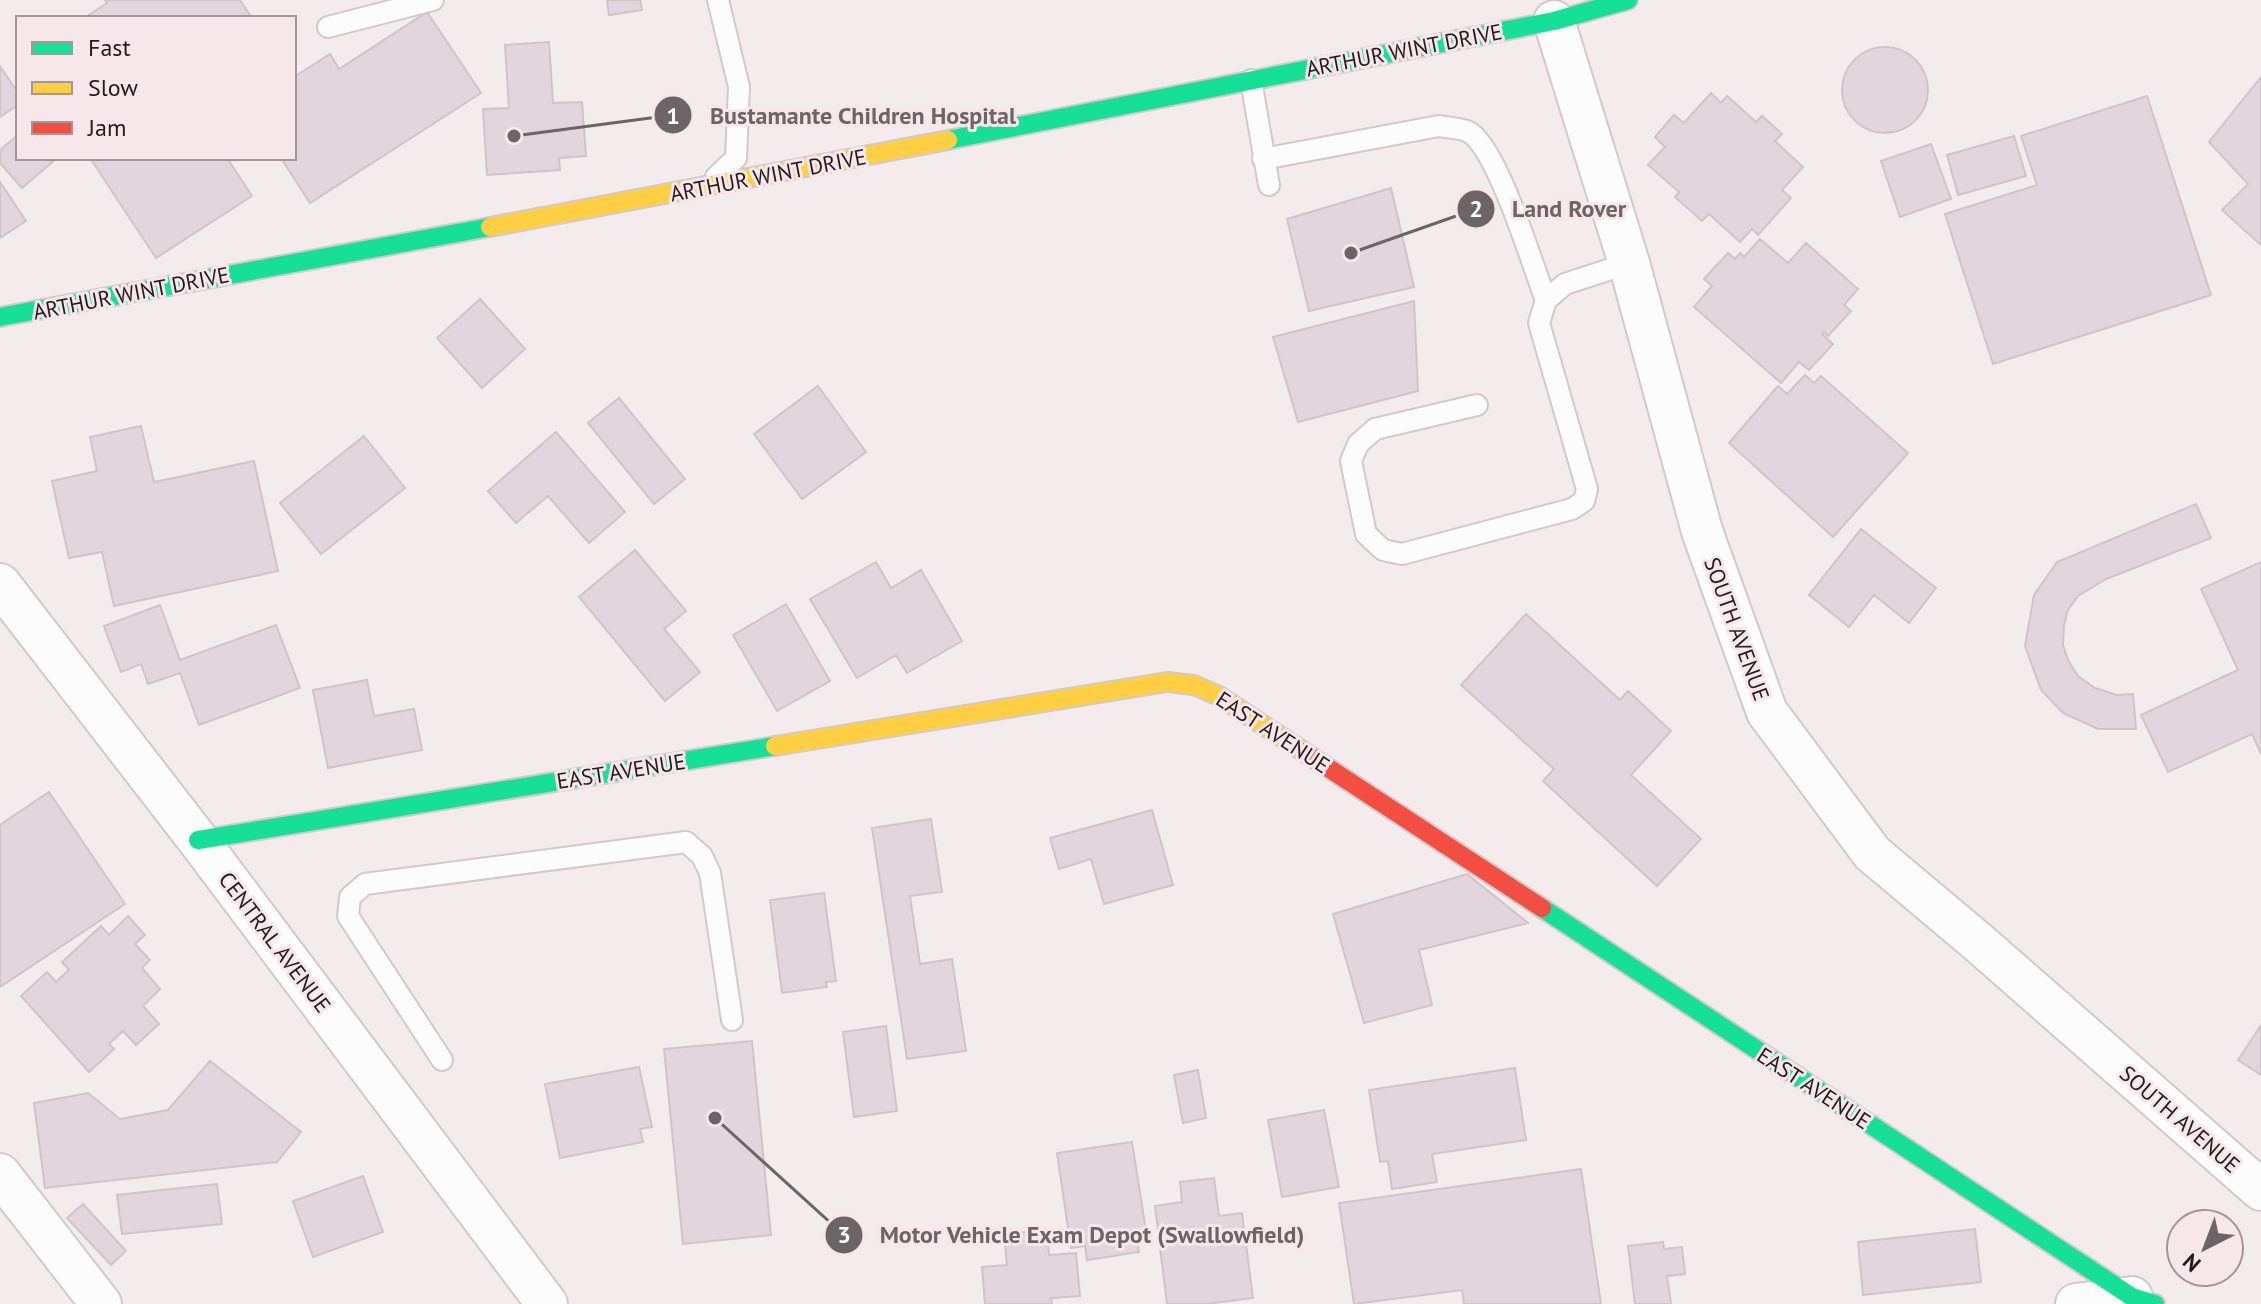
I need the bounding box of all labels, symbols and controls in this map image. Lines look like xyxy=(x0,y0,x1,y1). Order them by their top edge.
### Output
legend xyxy=(16,16,296,160)
street label: ARTHUR WINT DRIVE xyxy=(1304,17,1504,83)
text: Fast xyxy=(88,32,131,63)
text: Slow xyxy=(88,72,138,103)
callout: Bustamante Children Hospital xyxy=(653,91,1032,139)
text: 1 xyxy=(666,100,680,131)
text: Bustamante Children Hospital xyxy=(710,100,1017,131)
text: Jam xyxy=(87,112,126,143)
street label: ARTHUR WINT DRIVE xyxy=(668,142,868,208)
callout: Land Rover xyxy=(1456,185,1642,233)
text: 2 xyxy=(1469,193,1483,224)
text: Land Rover xyxy=(1512,193,1627,224)
street label: ARTHUR WINT DRIVE xyxy=(31,260,231,326)
street label: SOUTH AVENUE xyxy=(1698,554,1776,704)
street label: EAST AVENUE xyxy=(1211,685,1335,779)
street label: EAST AVENUE xyxy=(555,747,687,795)
street label: CENTRAL AVENUE xyxy=(213,866,337,1018)
street label: EAST AVENUE xyxy=(1752,1041,1876,1135)
street label: SOUTH AVENUE xyxy=(2114,1059,2246,1179)
north arrow xyxy=(2165,1208,2245,1288)
callout: Motor Vehicle Exam Depot (Swallowfield) xyxy=(824,1211,1321,1259)
text: 3 xyxy=(837,1219,851,1250)
text: Motor Vehicle Exam Depot (Swallowfield) xyxy=(880,1219,1304,1250)
text: N xyxy=(2177,1248,2206,1278)

